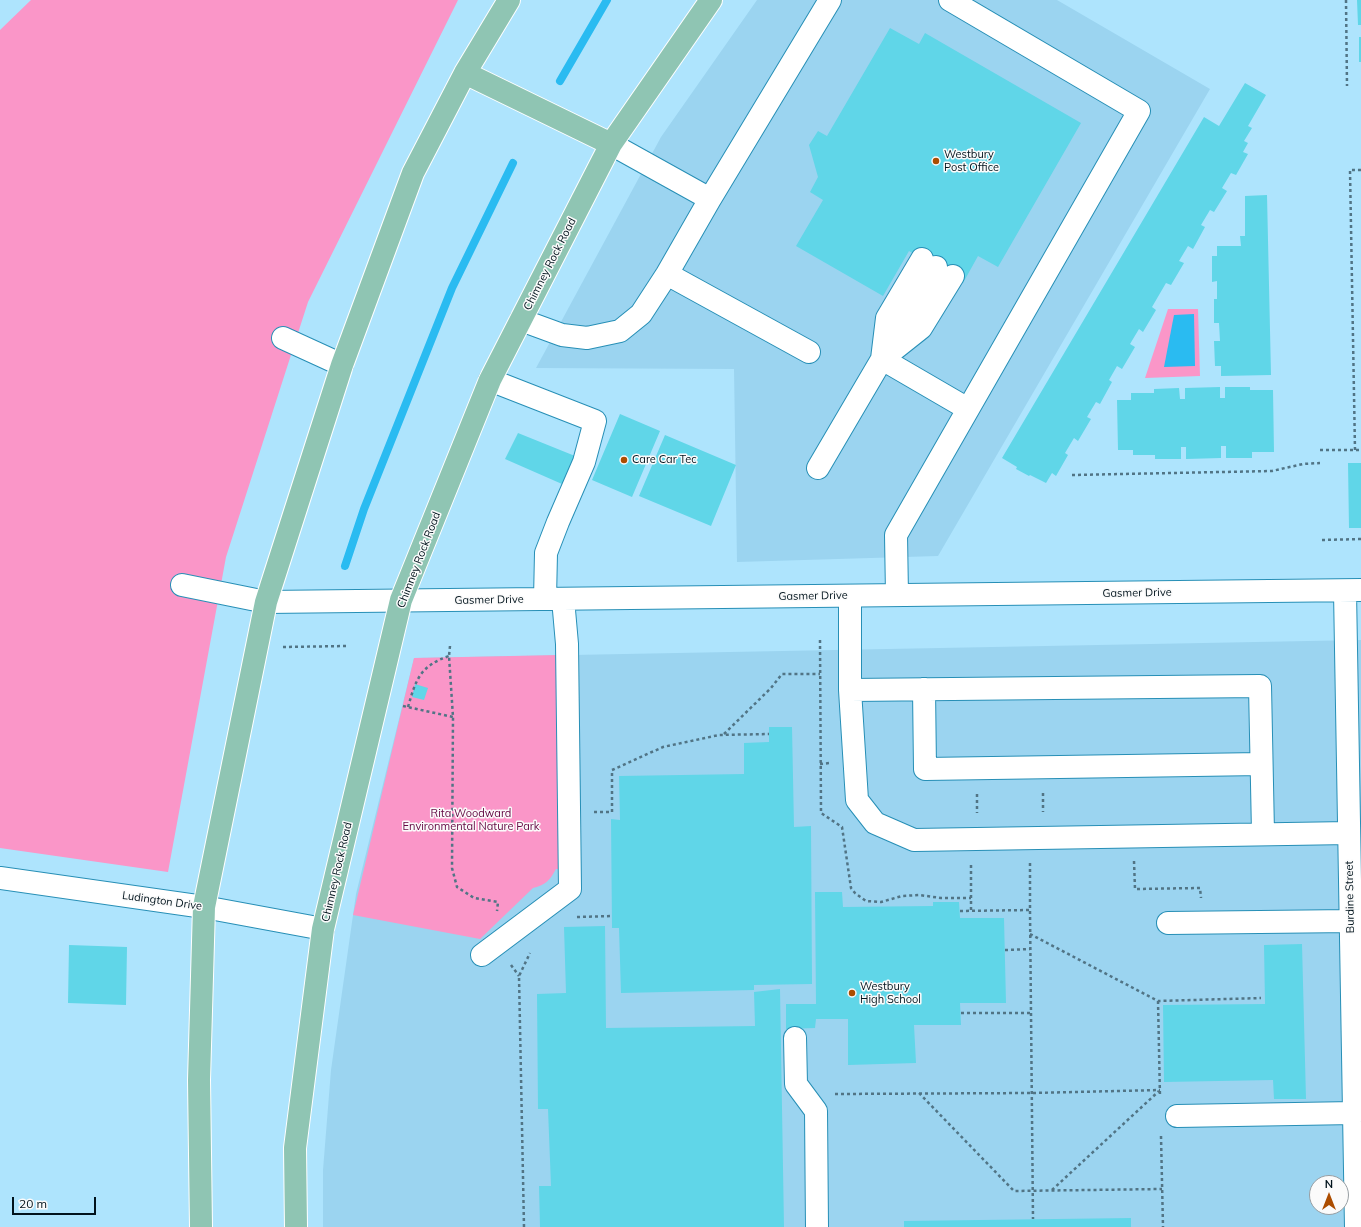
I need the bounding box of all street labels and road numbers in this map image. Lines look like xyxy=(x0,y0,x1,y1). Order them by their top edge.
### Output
street label: Chimney Rock Road xyxy=(521,216,579,312)
street label: Chimney Rock Road xyxy=(395,510,443,610)
street label: Gasmer Drive xyxy=(1102,586,1172,600)
street label: Gasmer Drive xyxy=(778,589,848,603)
street label: Gasmer Drive xyxy=(454,593,524,607)
street label: Chimney Rock Road xyxy=(319,821,355,923)
street label: Burdine Street xyxy=(1343,861,1357,933)
street label: Ludington Drive xyxy=(121,889,203,913)

